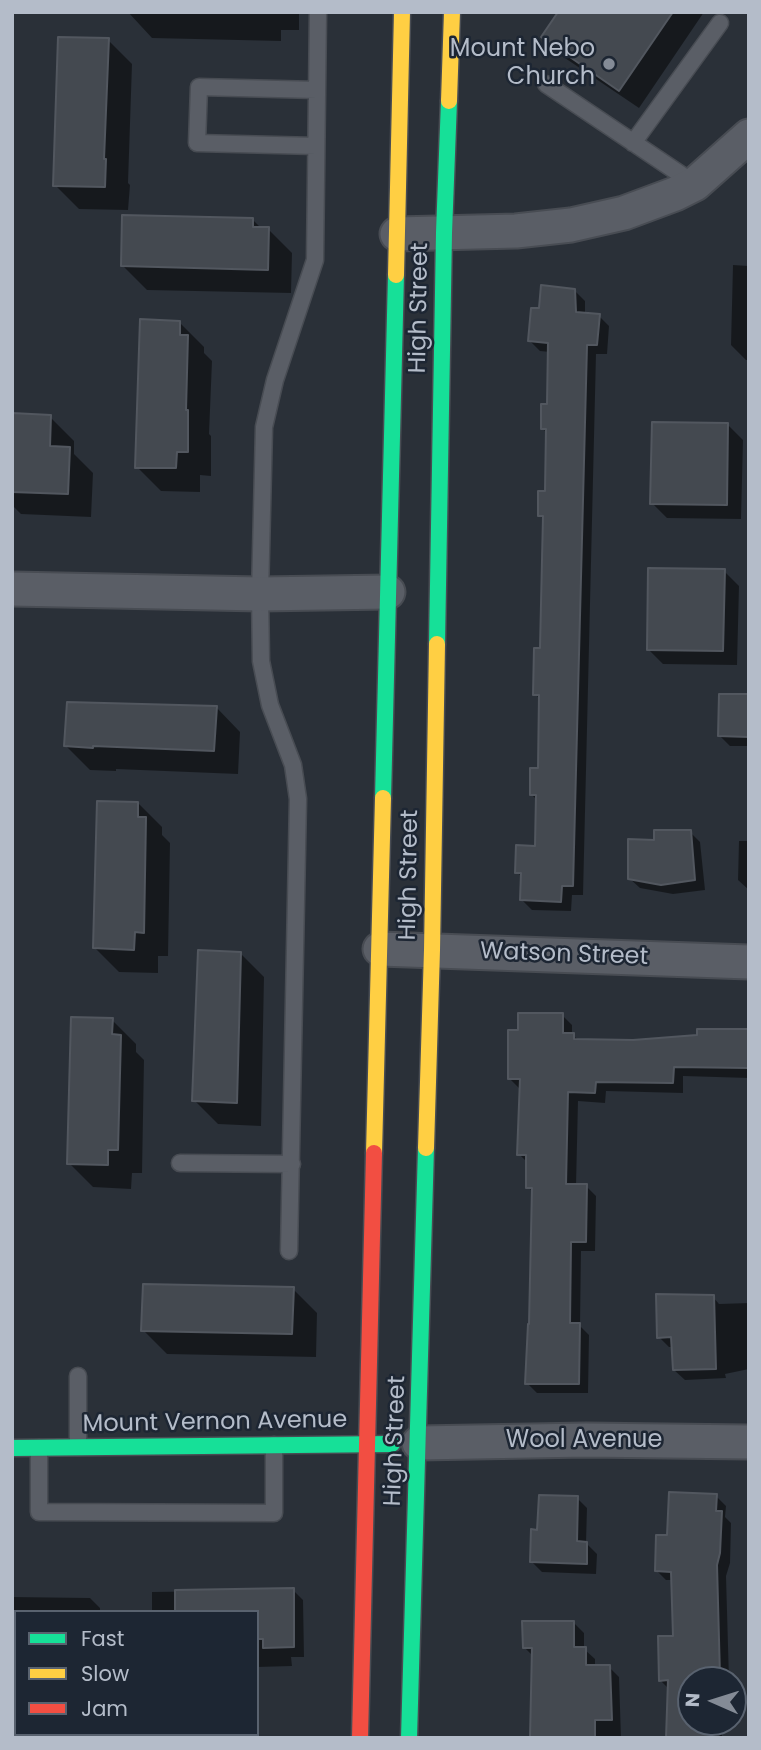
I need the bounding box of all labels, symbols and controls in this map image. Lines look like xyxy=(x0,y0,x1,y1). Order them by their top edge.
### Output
place label: Mount Nebo Church xyxy=(450,36,595,92)
marker: Mount Nebo Church xyxy=(601,56,617,72)
street label: High Street xyxy=(404,242,436,374)
street label: High Street xyxy=(394,809,426,941)
street label: Watson Street xyxy=(479,938,649,972)
street label: High Street xyxy=(379,1375,413,1507)
street label: Mount Vernon Avenue xyxy=(82,1406,348,1440)
street label: Wool Avenue xyxy=(506,1427,662,1455)
legend xyxy=(14,1610,259,1736)
text: Fast xyxy=(81,1624,124,1653)
text: Slow xyxy=(81,1659,129,1688)
north arrow xyxy=(677,1666,747,1736)
text: N xyxy=(679,1692,706,1708)
text: Jam xyxy=(81,1694,128,1723)

